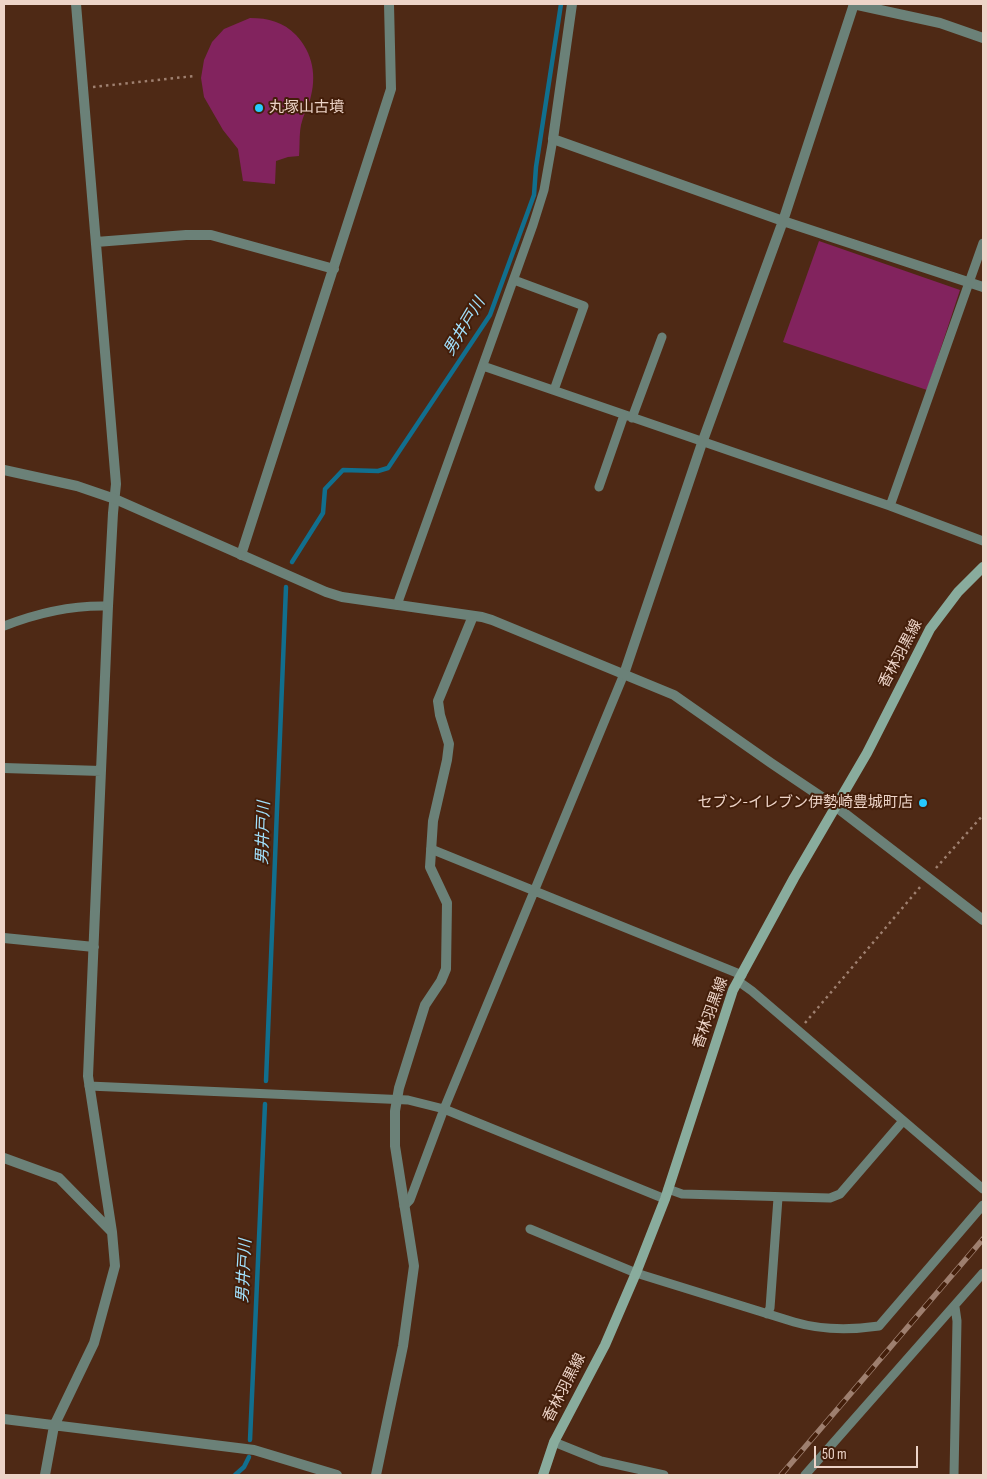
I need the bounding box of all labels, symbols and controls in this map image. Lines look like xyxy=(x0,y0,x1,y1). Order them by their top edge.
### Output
place label: 丸塚山古墳 xyxy=(269,99,344,117)
marker: 丸塚山古墳 xyxy=(253,102,265,114)
water label: 男井戸川 xyxy=(440,295,490,359)
street label: 香林羽黒線 xyxy=(875,617,927,691)
place label: セブン-イレブン伊勢崎豊城町店 xyxy=(697,794,913,812)
marker: セブン-イレブン伊勢崎豊城町店 xyxy=(917,797,929,809)
water label: 男井戸川 xyxy=(253,801,275,865)
street label: 香林羽黒線 xyxy=(690,975,732,1051)
water label: 男井戸川 xyxy=(234,1239,256,1303)
street label: 香林羽黒線 xyxy=(540,1351,590,1425)
scale bar xyxy=(817,1436,921,1468)
text: 50 m xyxy=(822,1445,847,1464)

